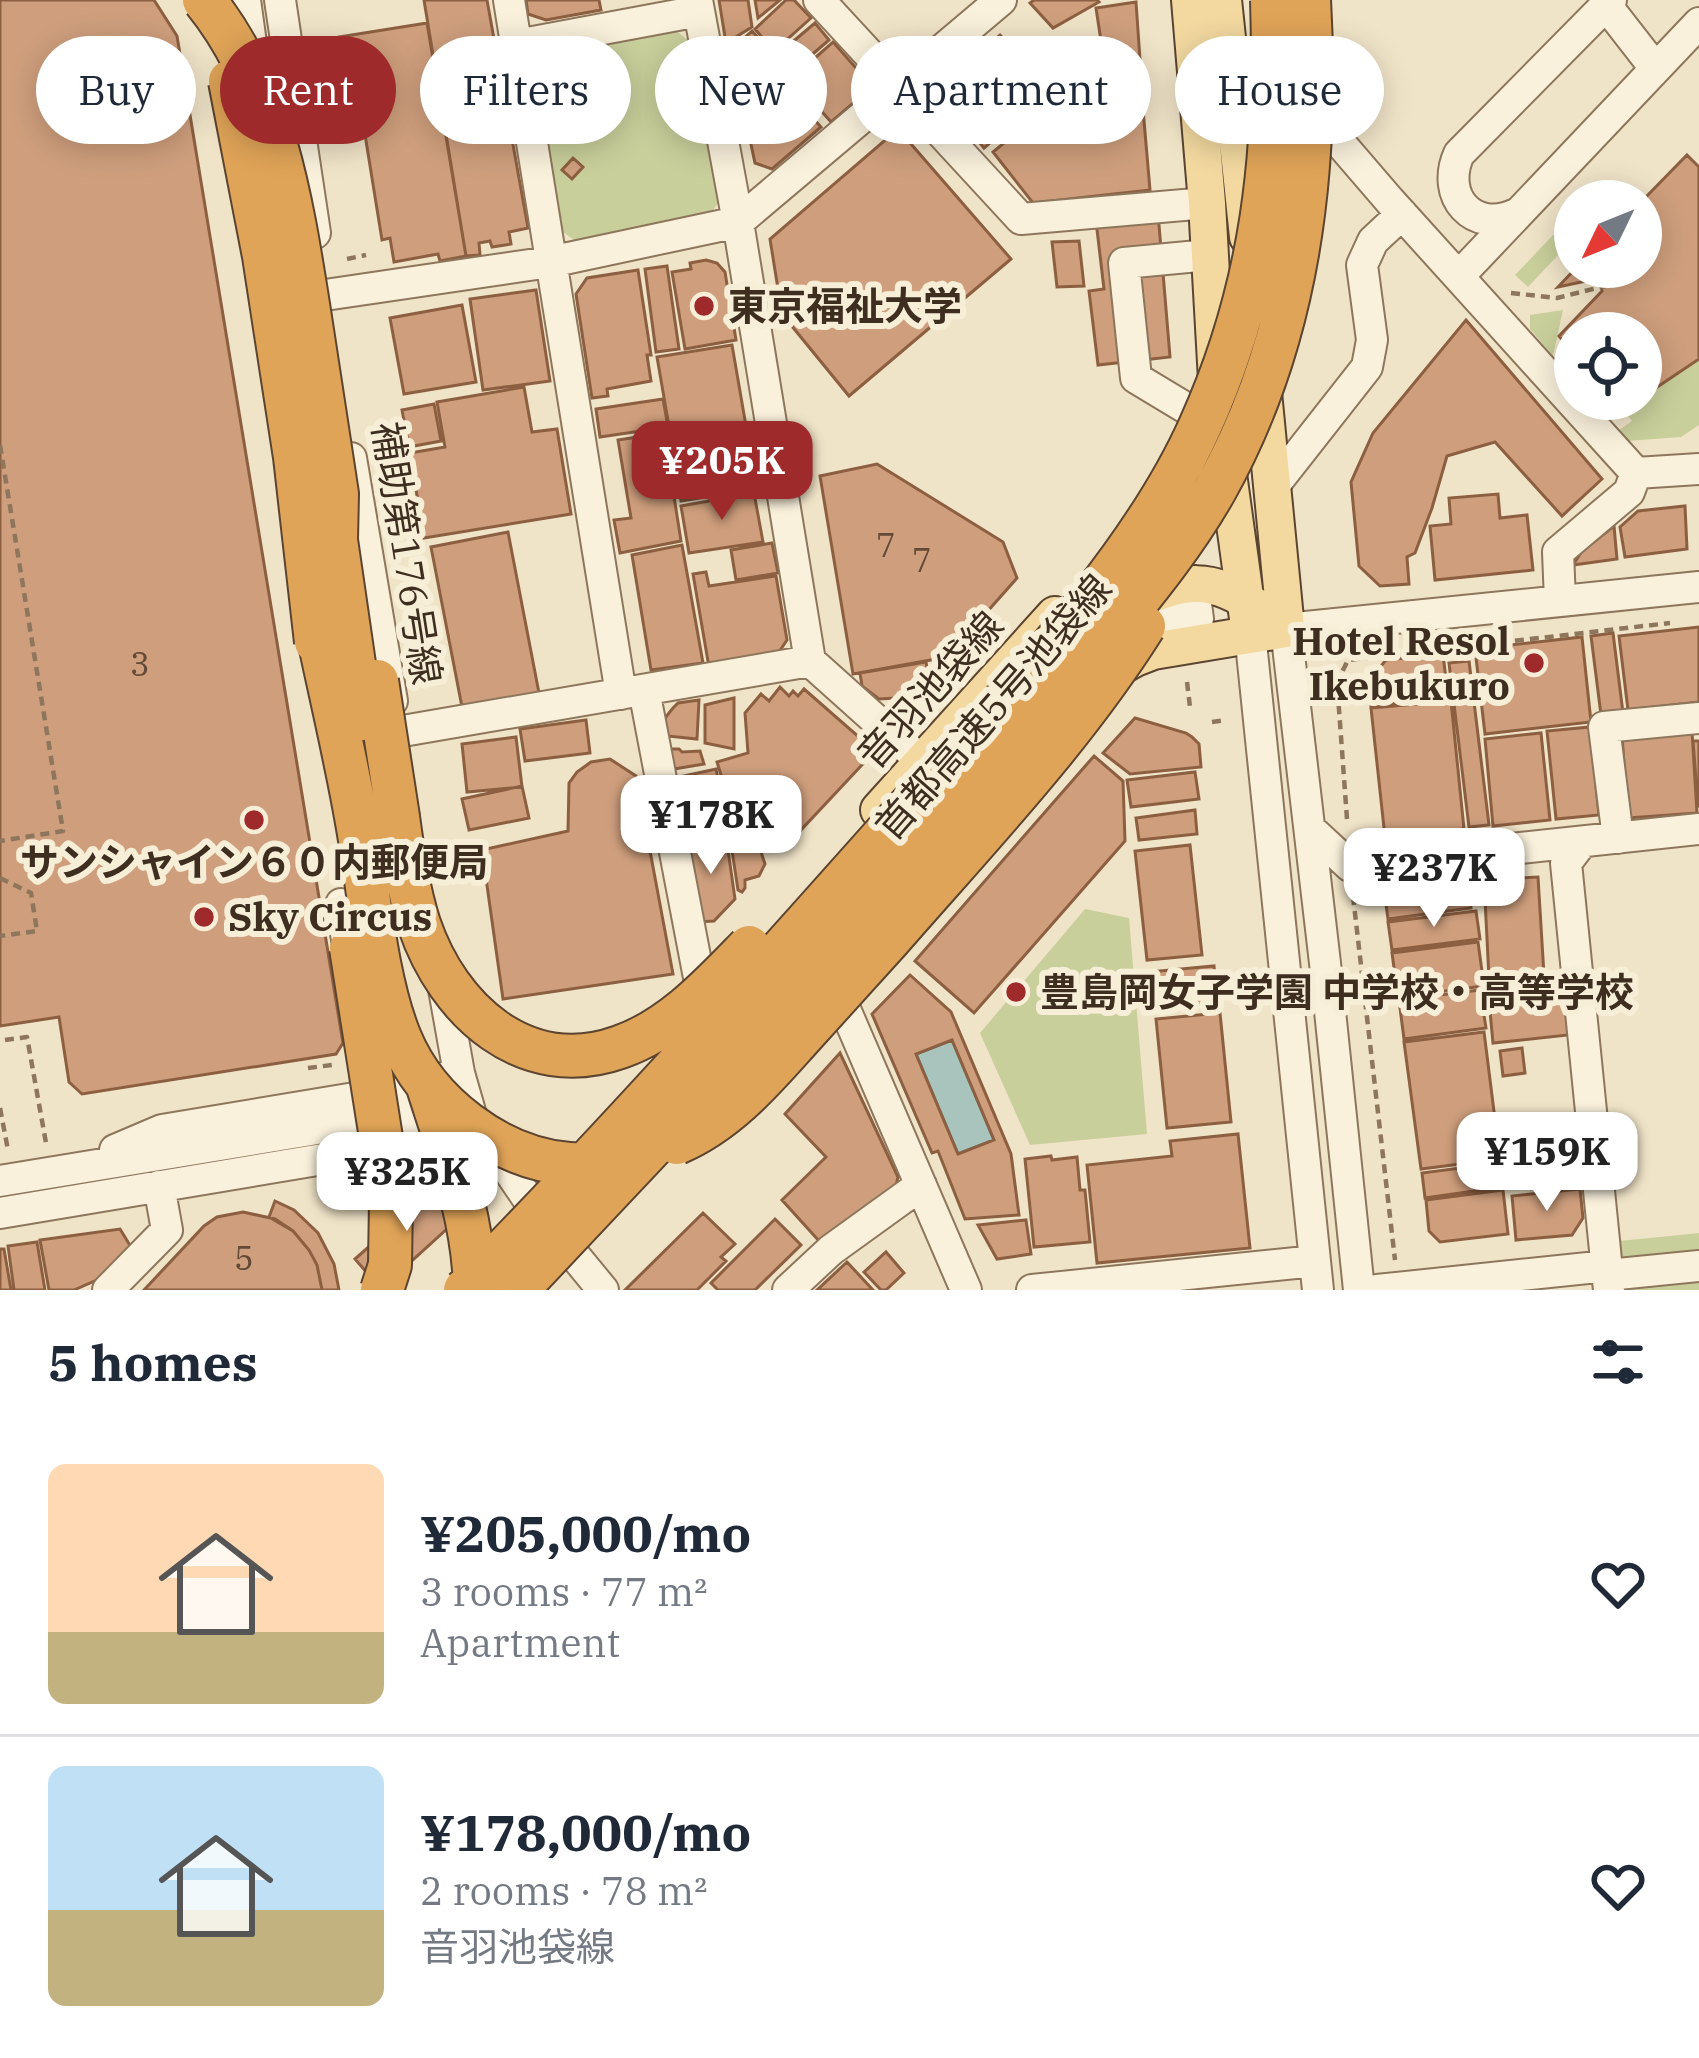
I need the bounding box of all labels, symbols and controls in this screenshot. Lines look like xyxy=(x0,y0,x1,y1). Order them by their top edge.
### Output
chip: Buy xyxy=(36,36,196,144)
chip: Rent xyxy=(220,36,396,144)
chip: Filters xyxy=(420,36,631,144)
chip: New xyxy=(655,36,827,144)
chip: Apartment xyxy=(851,36,1151,144)
chip: House xyxy=(1175,36,1384,144)
north arrow xyxy=(1554,180,1662,288)
map controls xyxy=(1554,180,1662,420)
place label: 東京福祉大学 xyxy=(728,280,962,331)
marker: 東京福祉大学 xyxy=(691,293,717,319)
button: locate xyxy=(1554,312,1662,420)
street label: 補助第176号線 xyxy=(362,418,453,688)
pin: ¥205K xyxy=(638,421,806,523)
text: ¥205K xyxy=(659,434,785,485)
house number: 7 xyxy=(876,523,896,566)
house number: 7 xyxy=(912,538,932,581)
street label: 首都高速5号池袋線 xyxy=(863,563,1122,850)
street label: 音羽池袋線 xyxy=(845,600,1014,779)
place label: Hotel Resol Ikebukuro xyxy=(1292,615,1510,711)
house number: 3 xyxy=(130,642,150,685)
marker: Hotel Resol Ikebukuro xyxy=(1521,650,1547,676)
pin: ¥178K xyxy=(627,775,795,877)
text: ¥178K xyxy=(648,788,774,839)
marker: サンシャイン６０内郵便局 xyxy=(241,807,267,833)
pin: ¥237K xyxy=(1350,828,1518,930)
place label: サンシャイン６０内郵便局 xyxy=(20,836,488,887)
text: ¥237K xyxy=(1371,841,1497,892)
place label: Sky Circus xyxy=(228,891,432,942)
marker: Sky Circus xyxy=(191,904,217,930)
place label: 豊島岡女子学園 中学校・高等学校 xyxy=(1040,966,1634,1017)
marker: 豊島岡女子学園 中学校・高等学校 xyxy=(1003,979,1029,1005)
pin: ¥159K xyxy=(1463,1112,1631,1214)
text: ¥159K xyxy=(1484,1125,1610,1176)
pin: ¥325K xyxy=(323,1132,491,1234)
text: ¥325K xyxy=(344,1145,470,1196)
house number: 5 xyxy=(234,1236,254,1279)
text: 5 homes xyxy=(48,1329,258,1395)
icon: filters xyxy=(1585,1329,1651,1395)
text: ¥205,000/mo xyxy=(420,1500,751,1566)
icon: home xyxy=(144,1512,288,1656)
icon: heart xyxy=(1585,1551,1651,1617)
text: 3 rooms · 77 m² xyxy=(420,1566,708,1617)
text: Apartment xyxy=(420,1617,620,1668)
text: ¥178,000/mo xyxy=(420,1799,751,1865)
icon: home xyxy=(144,1814,288,1958)
icon: heart xyxy=(1585,1853,1651,1919)
text: 2 rooms · 78 m² xyxy=(420,1865,708,1916)
text: 音羽池袋線 xyxy=(420,1921,615,1972)

